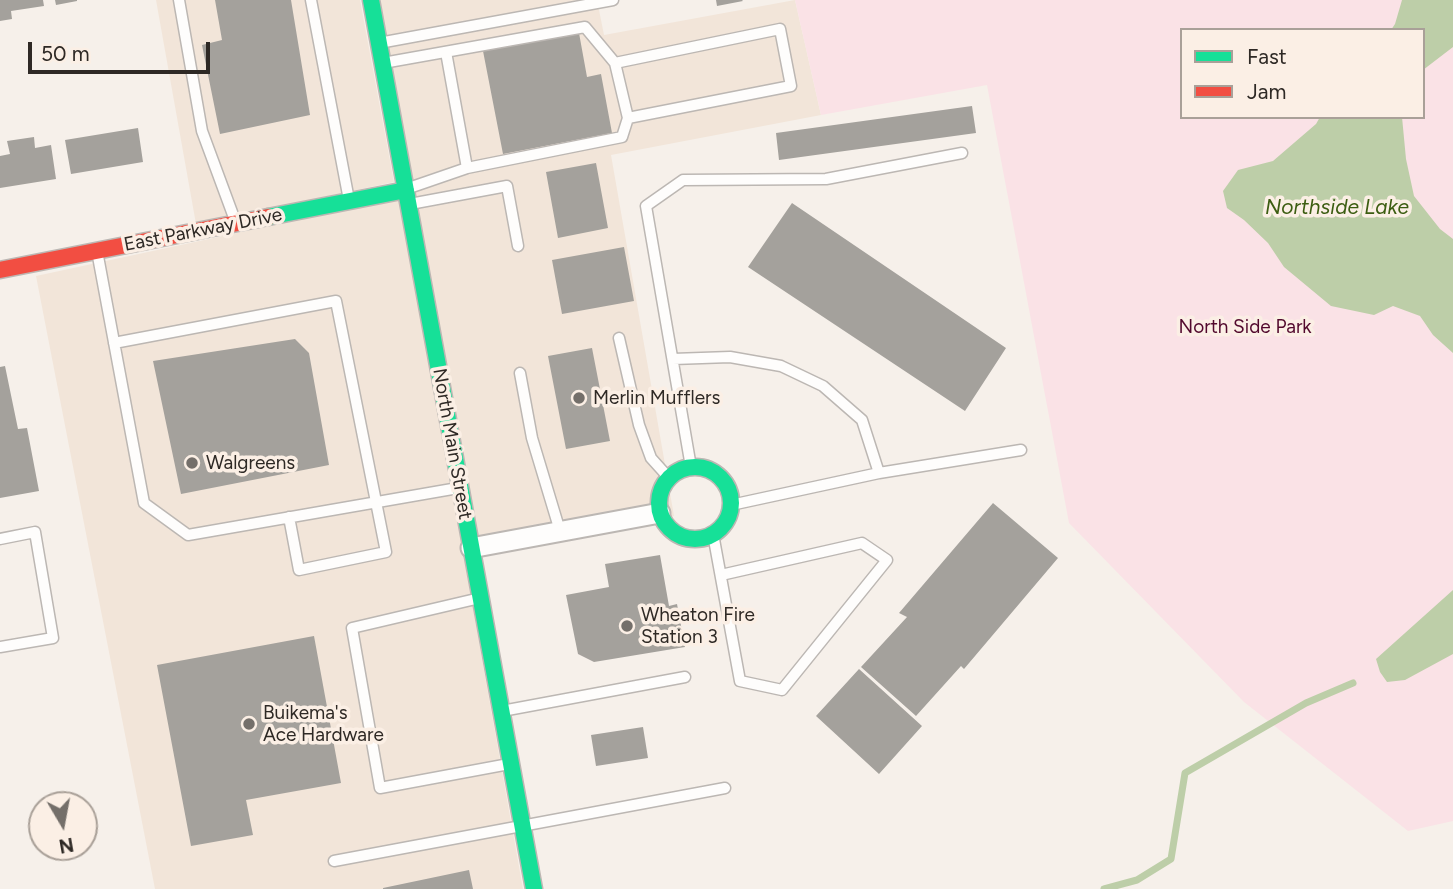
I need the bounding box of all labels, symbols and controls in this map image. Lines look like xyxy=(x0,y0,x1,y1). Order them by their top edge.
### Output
scale bar xyxy=(32,28,214,72)
legend xyxy=(1180,28,1425,119)
text: 50 m xyxy=(41,41,90,66)
text: Fast xyxy=(1247,44,1287,69)
text: Jam xyxy=(1247,79,1286,104)
water label: Northside Lake xyxy=(1265,195,1409,221)
street label: East Parkway Drive xyxy=(122,203,284,257)
park label: North Side Park xyxy=(1178,316,1312,338)
street label: North Main Street xyxy=(427,367,477,521)
place label: Merlin Mufflers xyxy=(593,387,720,409)
marker: Merlin Mufflers xyxy=(571,390,587,406)
place label: Walgreens xyxy=(206,452,295,474)
marker: Walgreens xyxy=(184,455,200,471)
place label: Wheaton Fire Station 3 xyxy=(641,604,755,648)
marker: Wheaton Fire Station 3 xyxy=(619,618,635,634)
place label: Buikema's Ace Hardware xyxy=(263,702,384,746)
marker: Buikema's Ace Hardware xyxy=(241,716,257,732)
north arrow xyxy=(28,791,98,861)
text: N xyxy=(57,833,76,858)

